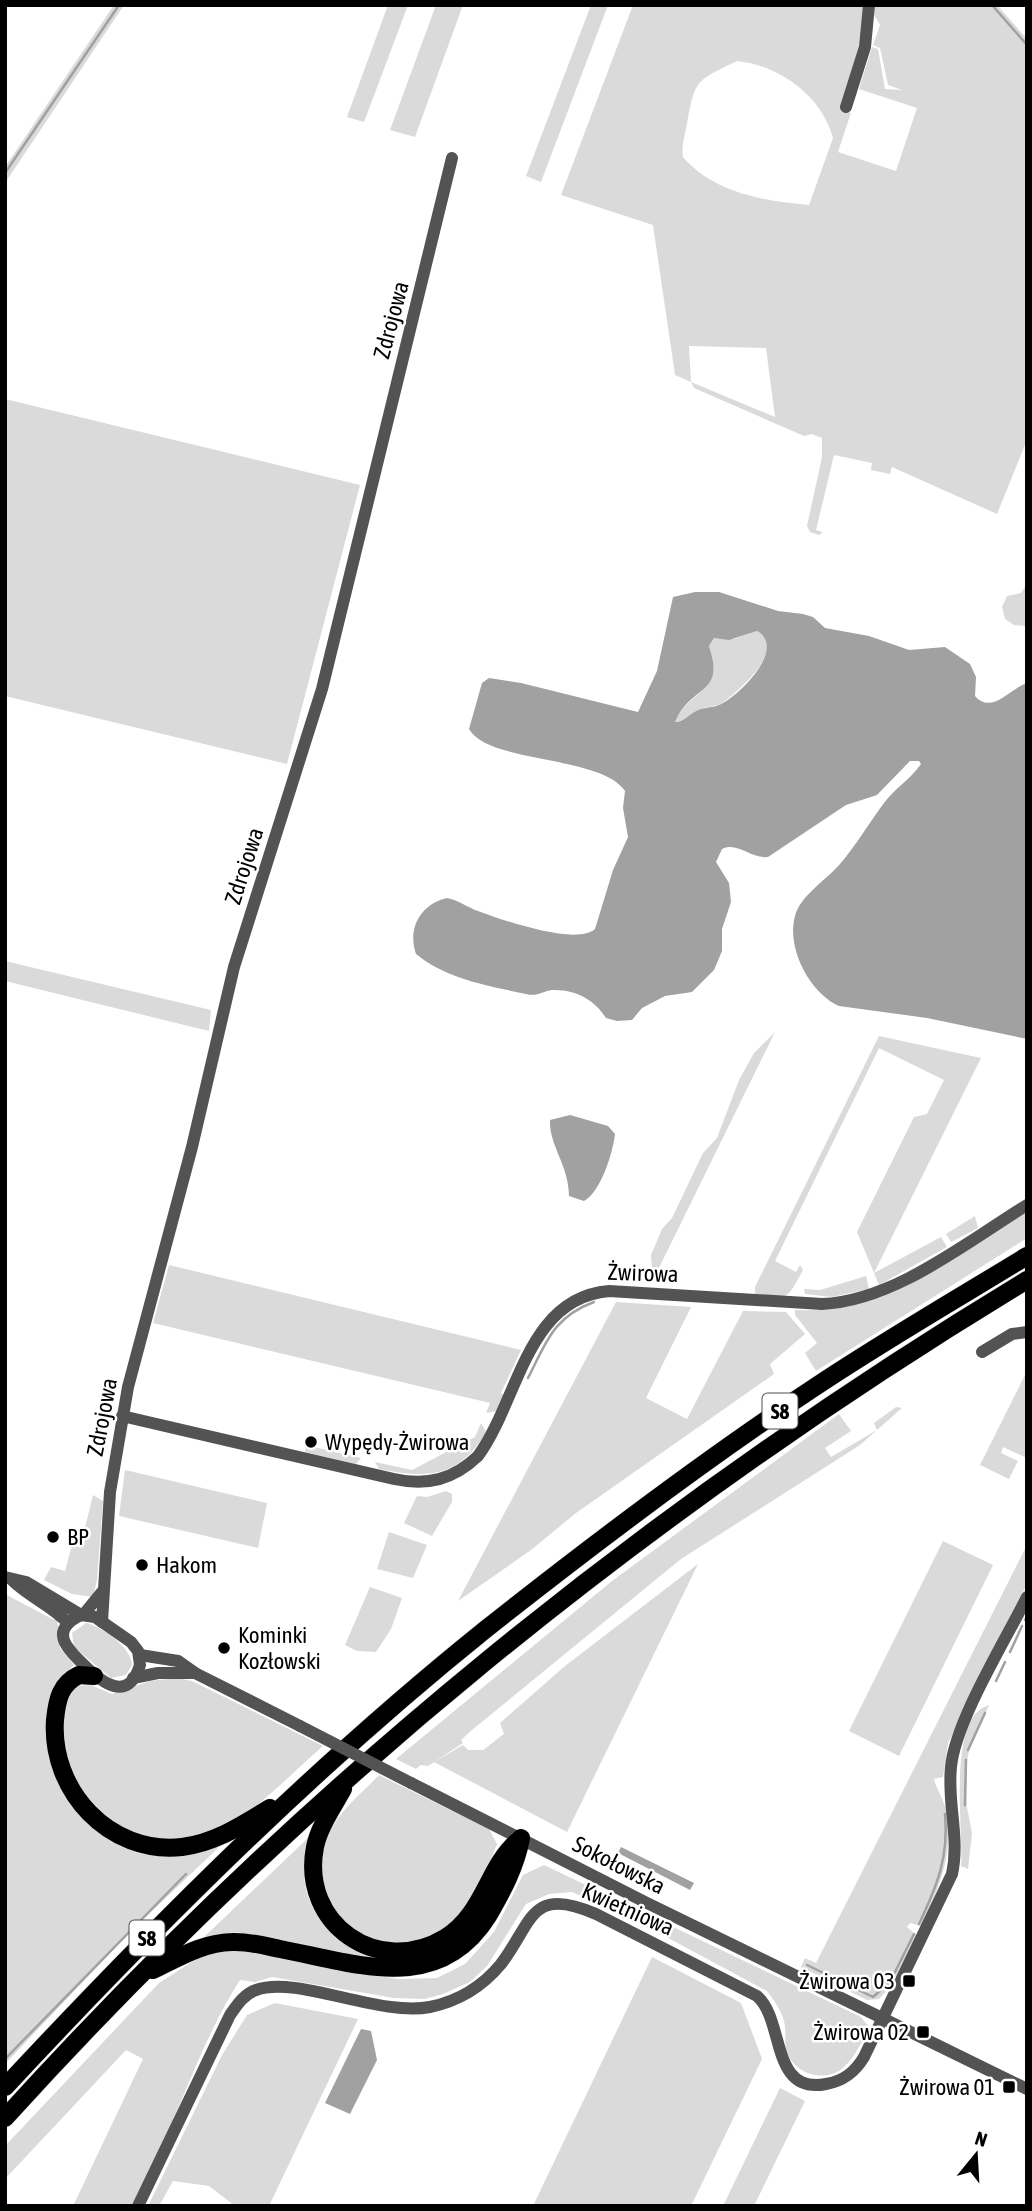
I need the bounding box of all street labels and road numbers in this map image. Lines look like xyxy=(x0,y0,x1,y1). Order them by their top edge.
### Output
street label: Zdrojowa xyxy=(368,279,414,361)
street label: Zdrojowa xyxy=(219,824,269,908)
street label: Żwirowa xyxy=(607,1259,679,1287)
street label: Zdrojowa xyxy=(82,1376,122,1458)
road number: S8 xyxy=(762,1394,798,1428)
street label: Sokołowska xyxy=(569,1831,669,1899)
street label: Kwietniowa xyxy=(578,1877,678,1941)
road number: S8 xyxy=(130,1920,164,1955)

